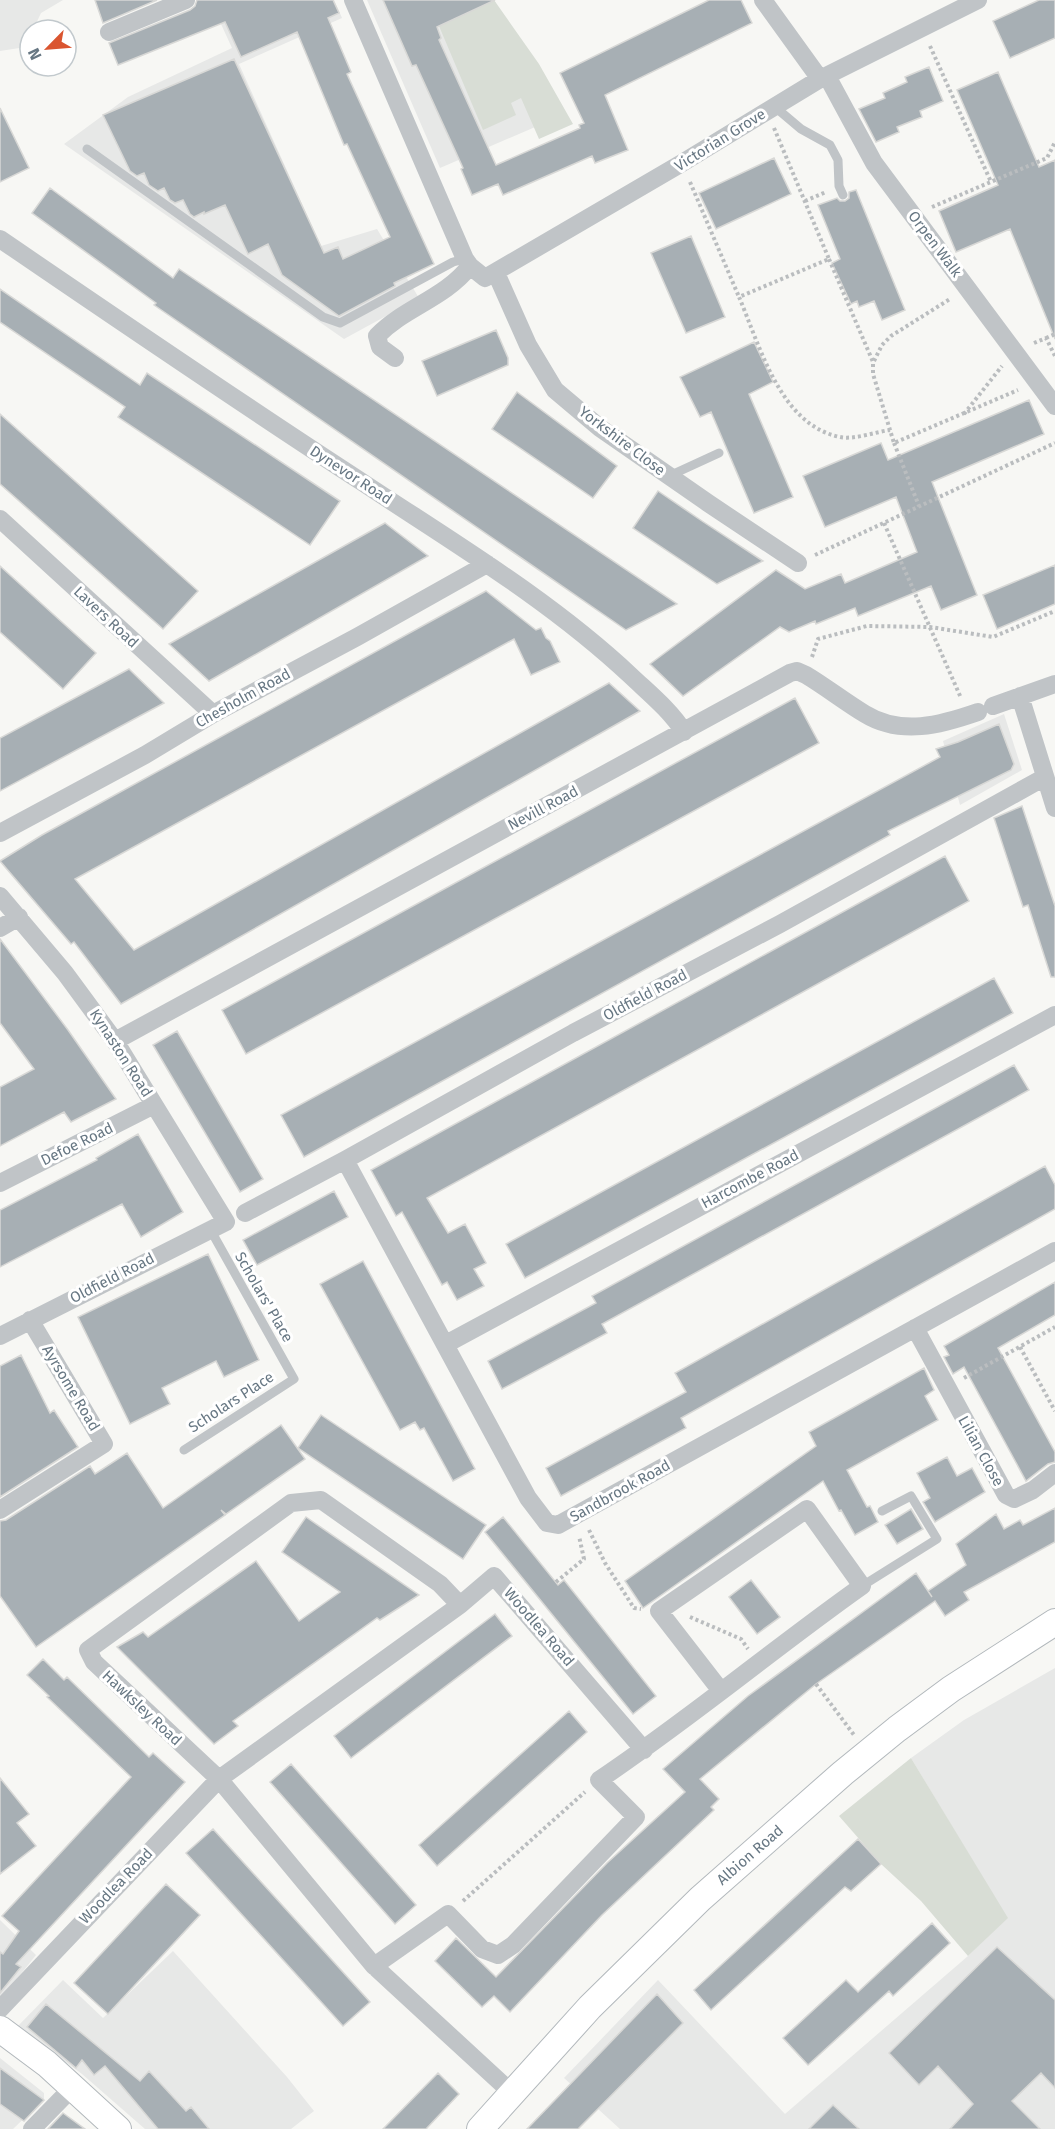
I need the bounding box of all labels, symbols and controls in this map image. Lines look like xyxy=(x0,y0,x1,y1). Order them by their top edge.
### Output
north arrow xyxy=(18,18,78,78)
text: N xyxy=(24,45,46,63)
street label: Victorian Grove xyxy=(671,105,769,175)
street label: Orpen Walk xyxy=(904,207,966,281)
street label: Yorkshire Close xyxy=(575,403,669,479)
street label: Dynevor Road xyxy=(307,442,395,508)
street label: Lavers Road xyxy=(70,582,142,652)
street label: Chesholm Road xyxy=(192,665,294,731)
street label: Nevill Road xyxy=(505,782,581,834)
street label: Oldfield Road xyxy=(600,965,690,1025)
street label: Kynaston Road xyxy=(86,1006,156,1100)
street label: Defoe Road xyxy=(38,1119,116,1169)
street label: Harcombe Road xyxy=(698,1146,802,1212)
street label: Oldfield Road xyxy=(67,1249,157,1307)
street label: Scholars' Place xyxy=(231,1249,297,1345)
street label: Ayrsome Road xyxy=(38,1342,104,1434)
street label: Scholars Place xyxy=(185,1368,277,1436)
street label: Lilian Close xyxy=(954,1413,1008,1489)
street label: Sandbrook Road xyxy=(567,1456,673,1526)
street label: Woodlea Road xyxy=(500,1584,578,1670)
street label: Hawksley Road xyxy=(99,1667,185,1749)
street label: Albion Road xyxy=(713,1821,787,1889)
street label: Woodlea Road xyxy=(76,1845,156,1927)

